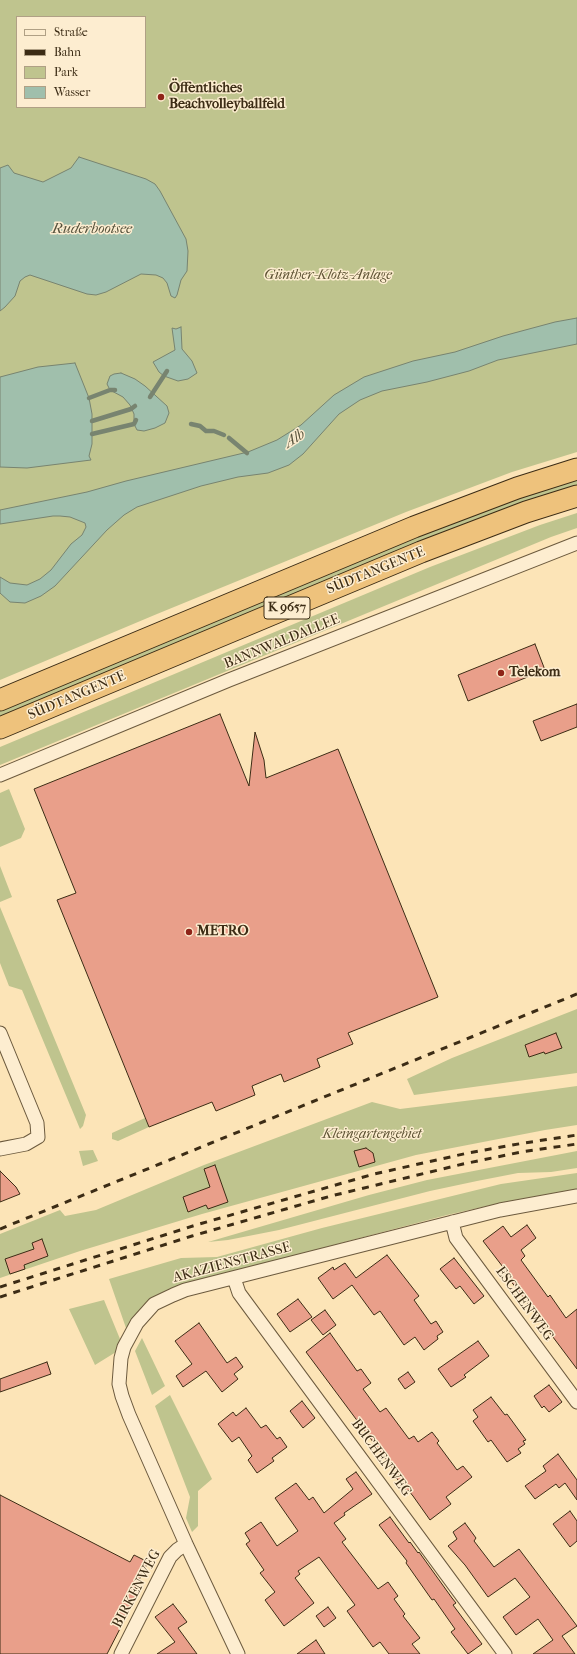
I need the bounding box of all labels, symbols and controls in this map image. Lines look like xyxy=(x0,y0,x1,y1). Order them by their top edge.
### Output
legend xyxy=(16,16,146,108)
text: Straße xyxy=(54,25,88,39)
text: Bahn xyxy=(54,45,81,59)
text: Park xyxy=(54,65,78,79)
place label: Öffentliches Beachvolleyballfeld xyxy=(169,81,285,114)
text: Wasser xyxy=(54,85,90,99)
marker: Öffentliches Beachvolleyballfeld xyxy=(156,92,166,102)
water label: Ruderbootsee xyxy=(52,220,132,238)
park label: Günther-Klotz-Anlage xyxy=(264,268,392,284)
water label: Alb xyxy=(281,426,309,452)
street label: SÜDTANGENTE xyxy=(324,544,428,598)
road number: K 9657 xyxy=(264,597,310,619)
street label: BANNWALDALLEE xyxy=(222,611,342,673)
place label: Telekom xyxy=(509,665,560,681)
street label: SÜDTANGENTE xyxy=(26,668,128,724)
marker: Telekom xyxy=(496,668,506,678)
place label: METRO xyxy=(197,924,249,940)
marker: METRO xyxy=(184,927,194,937)
park label: Kleingartengebiet xyxy=(322,1127,422,1143)
street label: AKAZIENSTRASSE xyxy=(171,1239,293,1287)
street label: ESCHENWEG xyxy=(491,1264,557,1344)
street label: BUCHENWEG xyxy=(347,1416,415,1500)
street label: BIRKENWEG xyxy=(109,1547,165,1631)

